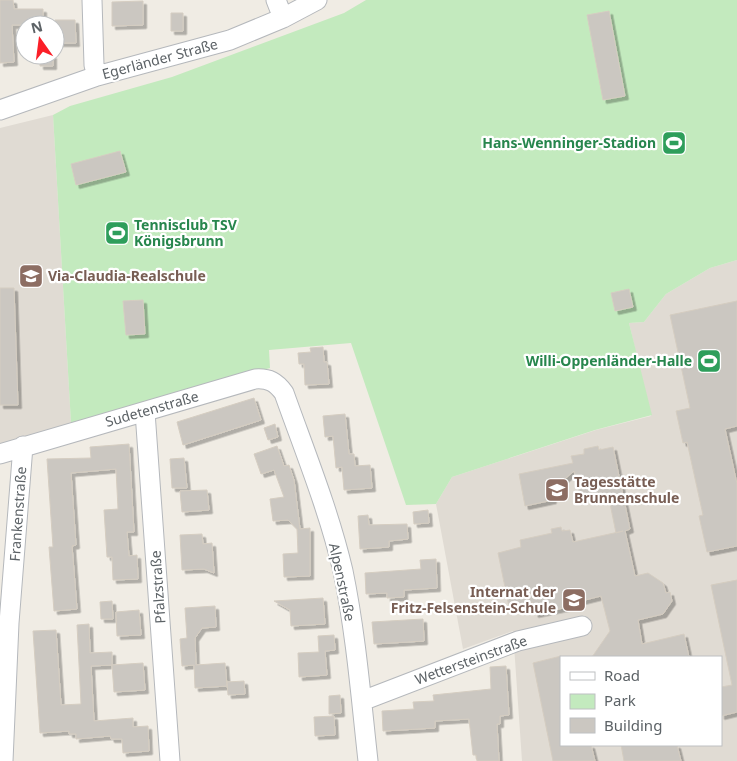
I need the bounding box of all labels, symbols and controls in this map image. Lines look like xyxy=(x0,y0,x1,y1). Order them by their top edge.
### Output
north arrow xyxy=(15,15,65,65)
text: N xyxy=(29,16,45,37)
street label: Egerländer Straße xyxy=(100,34,220,83)
sports icon: Hans-Wenninger-Stadion xyxy=(661,130,687,156)
place label: Hans-Wenninger-Stadion xyxy=(482,133,656,152)
place label: Tennisclub TSV Königsbrunn xyxy=(134,215,238,250)
sports icon: Tennisclub TSV Königsbrunn xyxy=(104,220,130,246)
school or university icon: Via-Claudia-Realschule xyxy=(18,263,44,289)
place label: Via-Claudia-Realschule xyxy=(48,266,206,285)
sports icon: Willi-Oppenländer-Halle xyxy=(696,348,722,374)
place label: Willi-Oppenländer-Halle xyxy=(526,351,692,370)
street label: Sudetenstraße xyxy=(103,386,201,431)
street label: Frankenstraße xyxy=(5,466,30,562)
place label: Tagesstätte Brunnenschule xyxy=(574,472,679,507)
school or university icon: Tagesstätte Brunnenschule xyxy=(544,477,570,503)
street label: Alpenstraße xyxy=(325,541,360,623)
street label: Pfalzstraße xyxy=(145,550,170,624)
place label: Internat der Fritz-Felsenstein-Schule xyxy=(391,582,557,617)
school or university icon: Internat der Fritz-Felsenstein-Schule xyxy=(561,587,587,613)
street label: Wettersteinstraße xyxy=(412,630,530,689)
legend xyxy=(560,656,722,746)
text: Road xyxy=(604,665,640,685)
text: Park xyxy=(604,690,636,710)
text: Building xyxy=(604,715,662,735)

